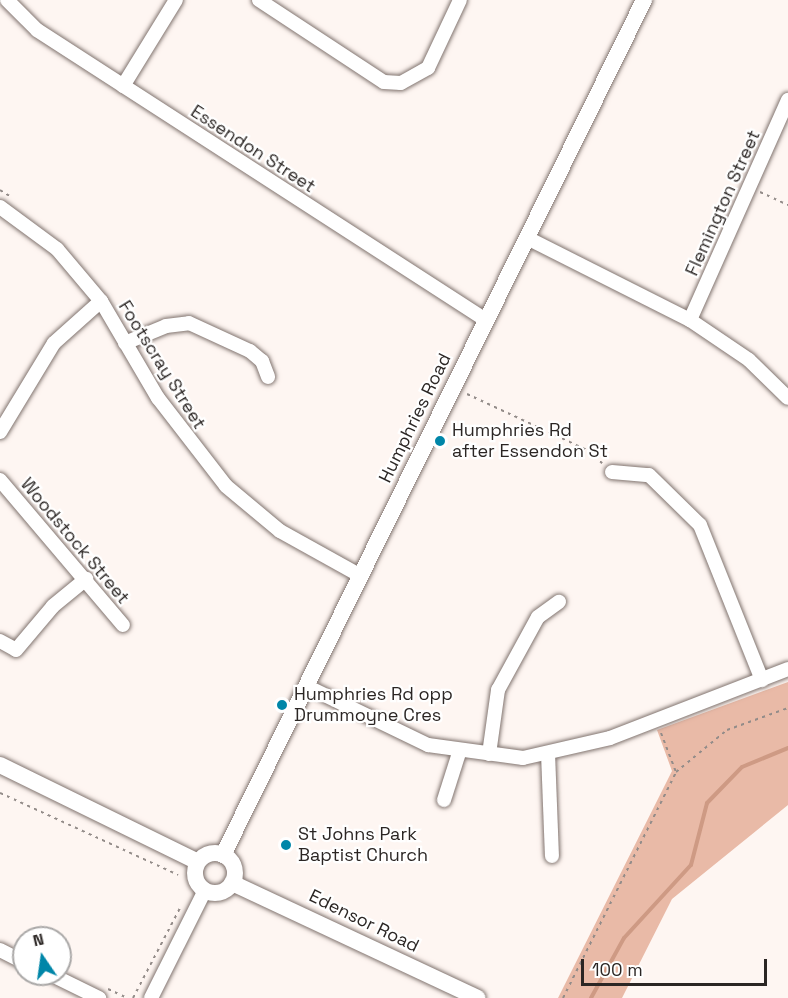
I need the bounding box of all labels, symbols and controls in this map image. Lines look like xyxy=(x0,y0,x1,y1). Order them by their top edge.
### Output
street label: Essendon Street xyxy=(187,101,319,197)
street label: Flemington Street xyxy=(681,127,765,279)
street label: Footscray Street xyxy=(114,297,210,433)
street label: Humphries Road xyxy=(374,350,456,486)
place label: Humphries Rd after Essendon St xyxy=(452,420,608,462)
marker: Humphries Rd after Essendon St xyxy=(433,434,447,448)
street label: Woodstock Street xyxy=(16,474,134,608)
place label: Humphries Rd opp Drummoyne Cres xyxy=(294,684,453,726)
marker: Humphries Rd opp Drummoyne Cres xyxy=(275,698,289,712)
place label: St Johns Park Baptist Church xyxy=(298,824,428,866)
marker: St Johns Park Baptist Church xyxy=(279,838,293,852)
street label: Edensor Road xyxy=(306,885,422,957)
north arrow xyxy=(12,926,72,986)
text: N xyxy=(31,928,46,951)
scale bar xyxy=(584,947,770,985)
text: 100 m xyxy=(592,958,643,981)

